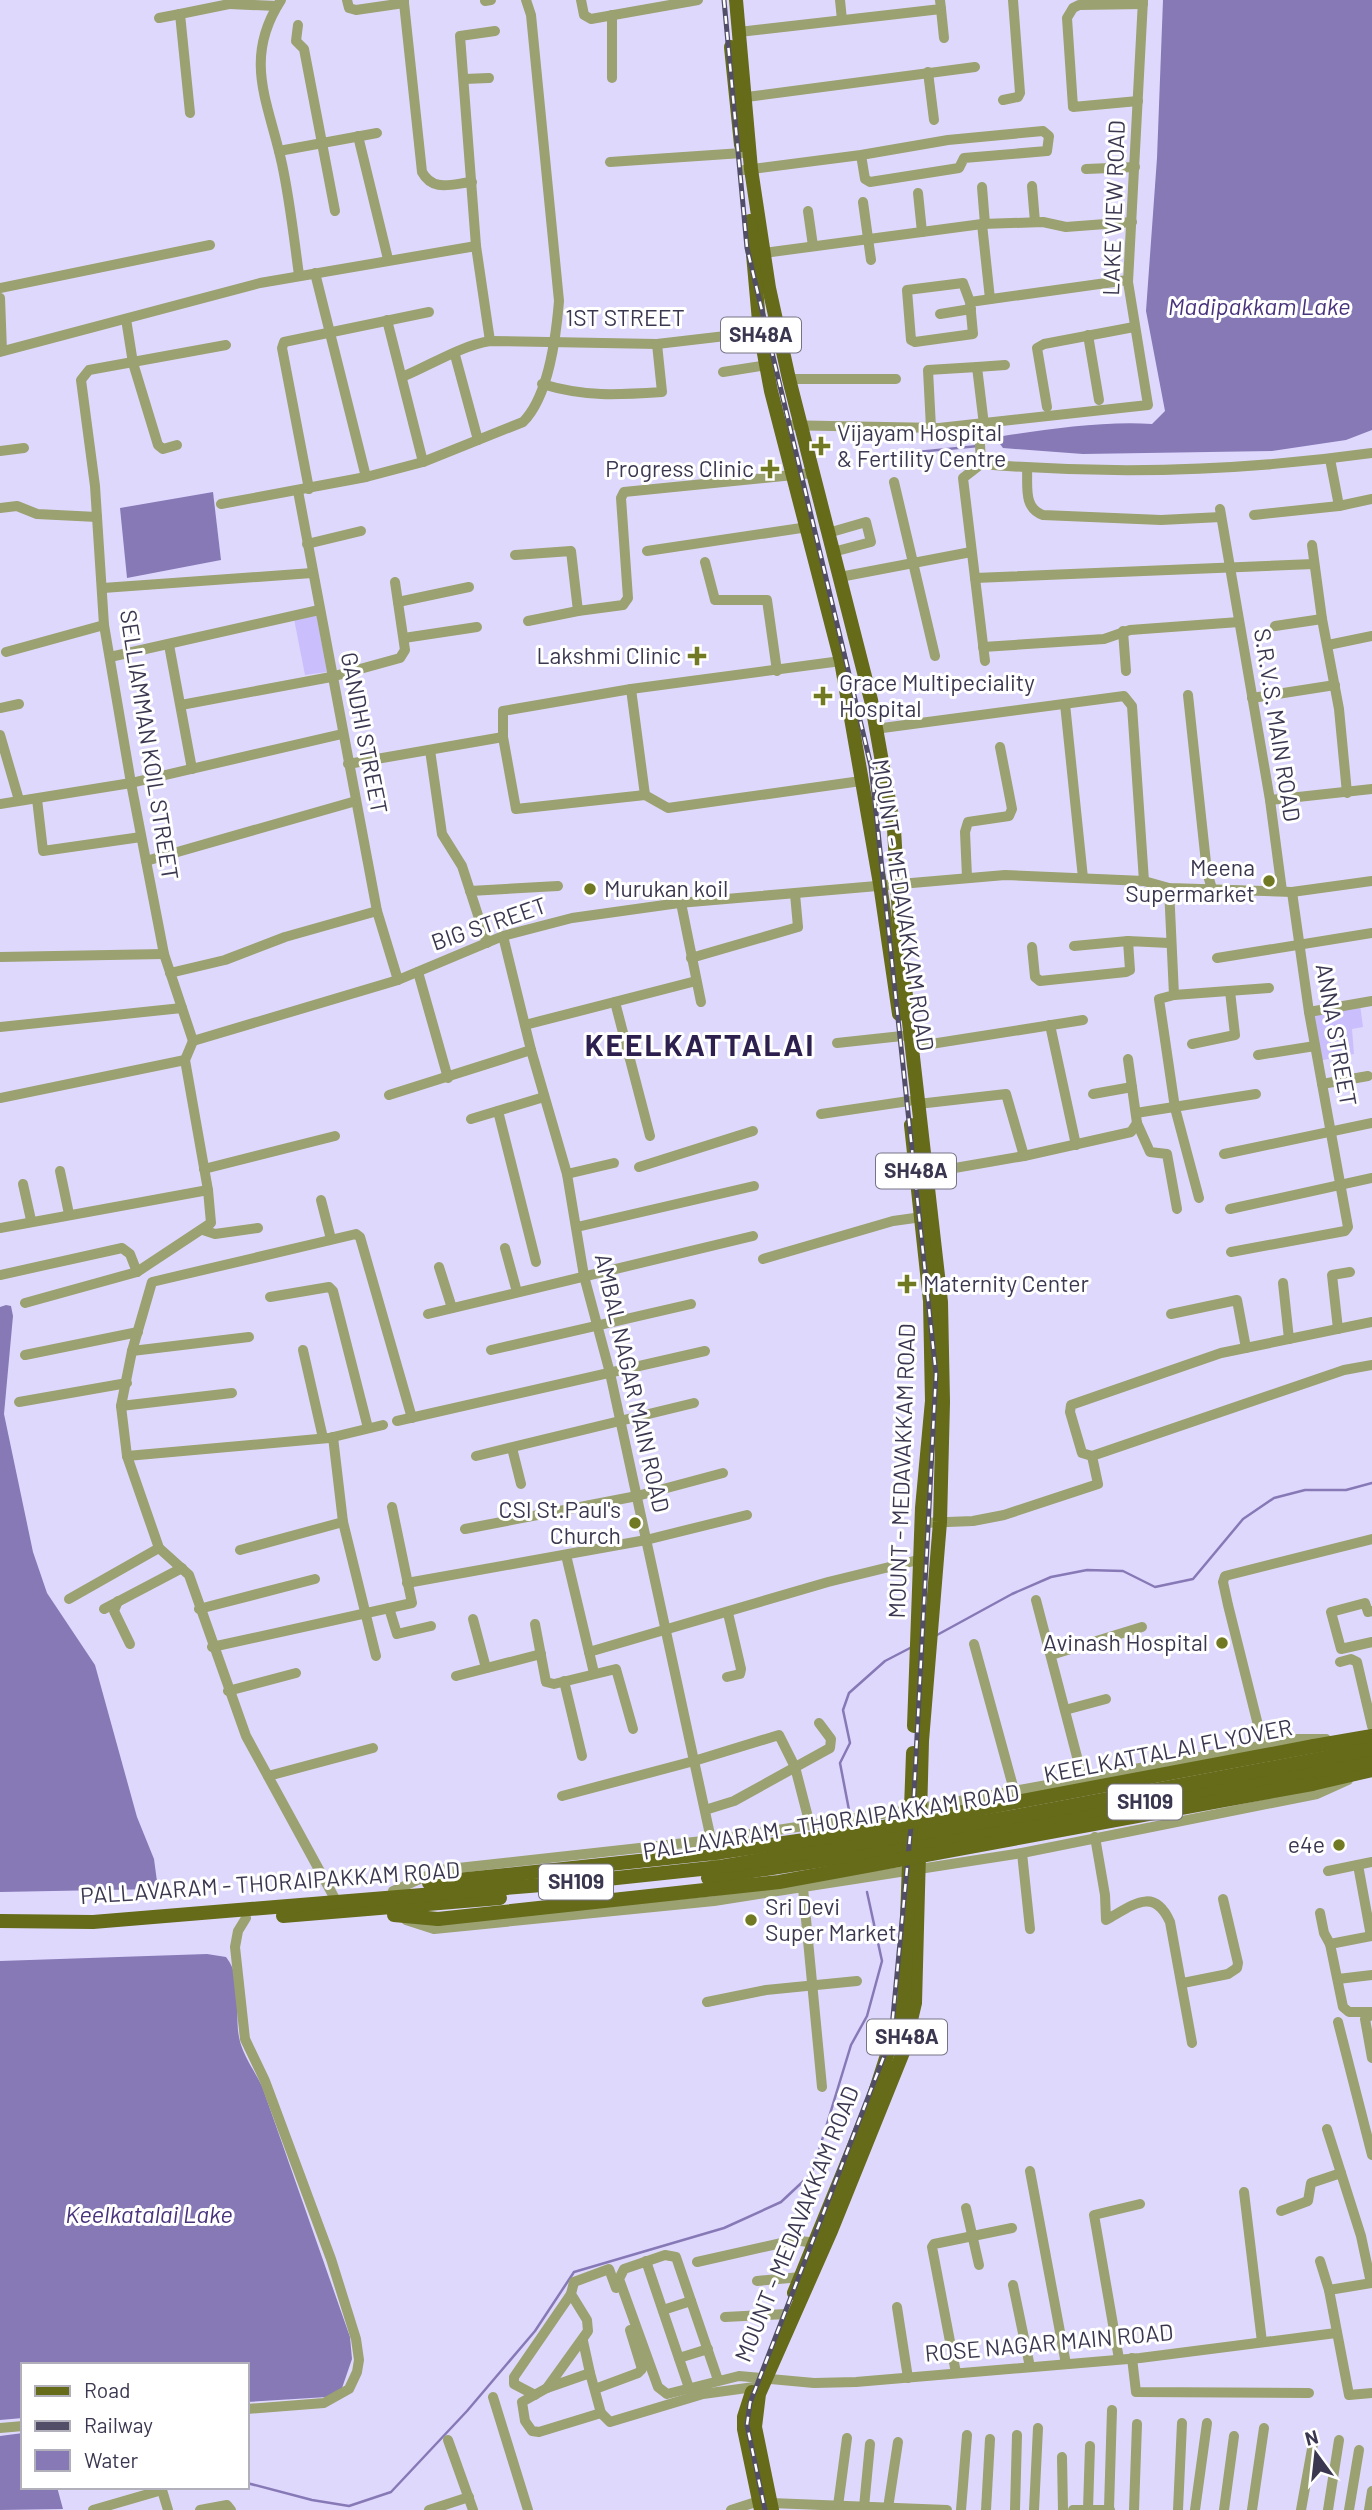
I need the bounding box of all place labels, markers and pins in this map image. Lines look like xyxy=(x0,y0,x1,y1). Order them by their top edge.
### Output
place label: Vijayam Hospital & Fertility Centre xyxy=(837,418,1006,472)
marker: Vijayam Hospital & Fertility Centre xyxy=(811,436,831,456)
place label: Progress Clinic xyxy=(605,454,754,482)
marker: Progress Clinic xyxy=(760,459,780,479)
place label: Lakshmi Clinic xyxy=(536,641,681,669)
marker: Lakshmi Clinic xyxy=(687,646,707,666)
place label: Grace Multipeciality Hospital xyxy=(839,668,1035,722)
marker: Grace Multipeciality Hospital xyxy=(813,686,833,706)
place label: Meena Supermarket xyxy=(1125,853,1255,907)
marker: Meena Supermarket xyxy=(1261,873,1277,889)
place label: Murukan koil xyxy=(604,874,728,902)
marker: Murukan koil xyxy=(582,881,598,897)
place label: Maternity Center xyxy=(923,1269,1089,1297)
marker: Maternity Center xyxy=(897,1274,917,1294)
place label: CSI St.Paul's Church xyxy=(498,1495,621,1549)
marker: CSI St.Paul's Church xyxy=(627,1515,643,1531)
place label: Avinash Hospital xyxy=(1043,1628,1208,1656)
marker: Avinash Hospital xyxy=(1214,1635,1230,1651)
place label: e4e xyxy=(1288,1830,1325,1858)
marker: e4e xyxy=(1331,1837,1347,1853)
place label: Sri Devi Super Market xyxy=(765,1892,897,1946)
marker: Sri Devi Super Market xyxy=(743,1912,759,1928)

